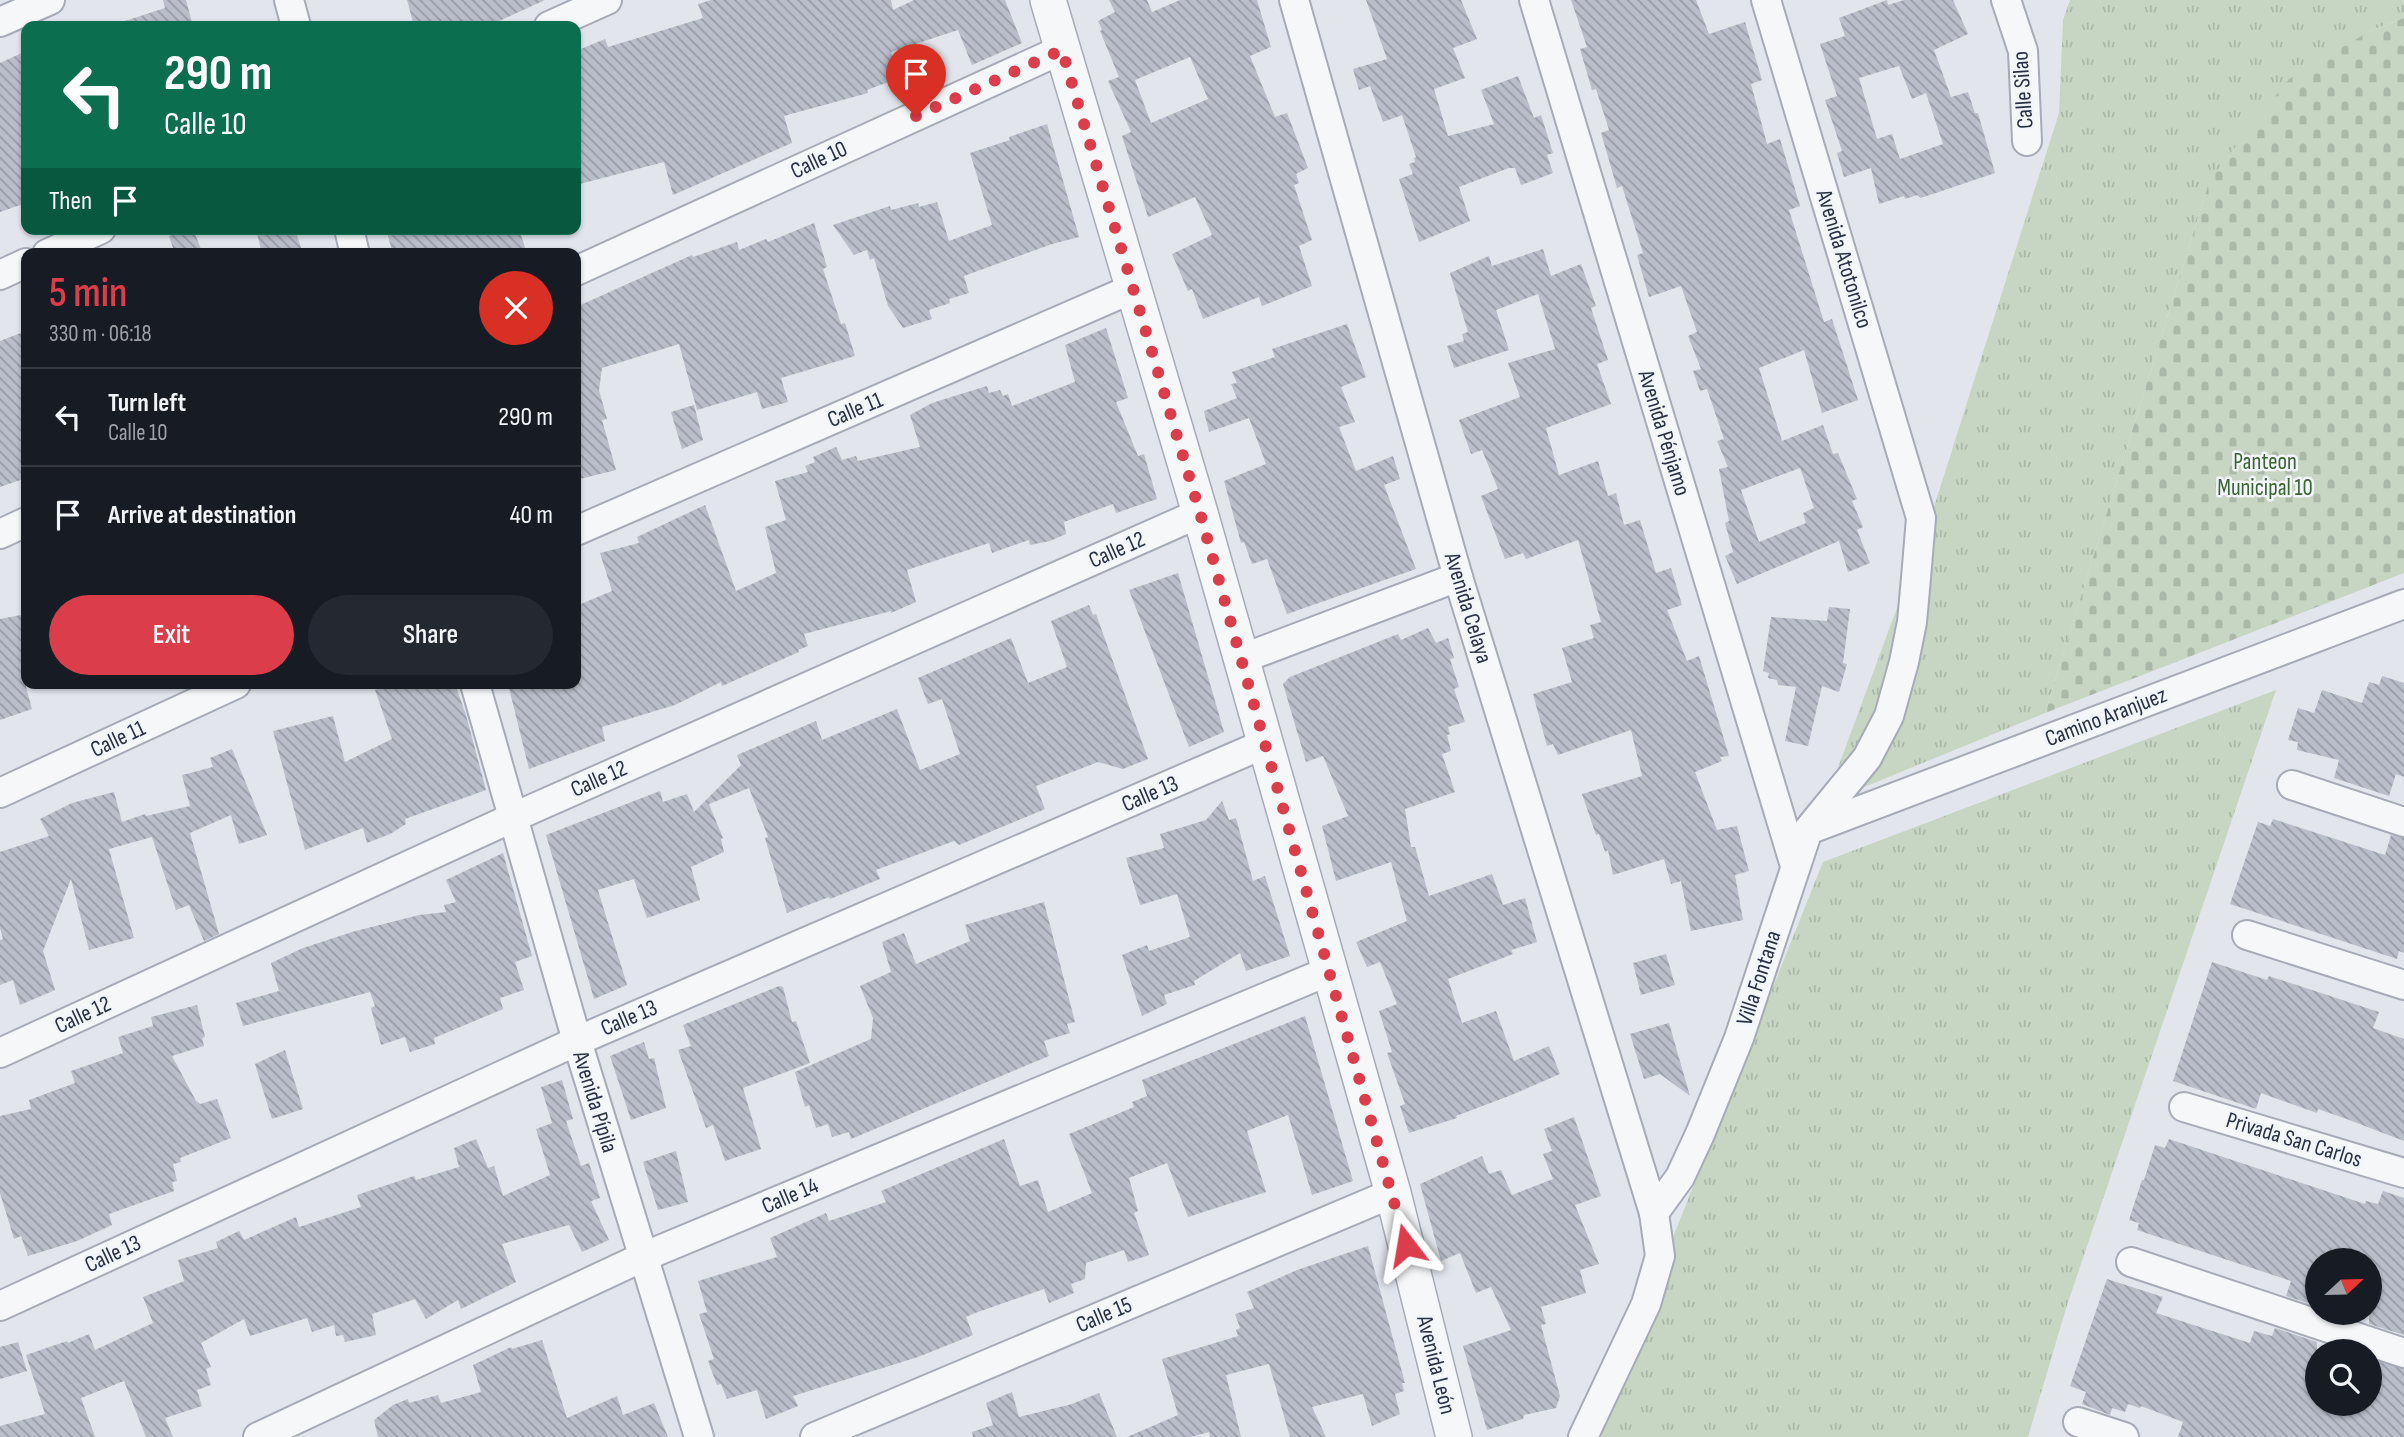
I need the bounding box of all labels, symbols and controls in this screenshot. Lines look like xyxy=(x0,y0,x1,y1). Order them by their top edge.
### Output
pin xyxy=(886,44,946,116)
text: 290 m xyxy=(164,45,272,104)
icon: left xyxy=(49,49,140,140)
street label: Calle Silao xyxy=(2006,50,2040,130)
icon: arrive xyxy=(897,55,935,93)
text: Calle 10 xyxy=(164,105,247,144)
street label: Calle 10 xyxy=(786,135,852,185)
icon: arrive xyxy=(106,182,144,220)
street label: Avenida Atotonilco xyxy=(1809,185,1878,332)
text: Then xyxy=(49,186,92,217)
text: 5 min xyxy=(49,268,127,319)
button: close xyxy=(479,271,553,345)
text: 330 m · 06:18 xyxy=(49,320,152,348)
street label: Avenida Pénjamo xyxy=(1631,366,1696,499)
street label: Calle 11 xyxy=(823,386,887,434)
text: Turn left xyxy=(108,388,186,419)
icon: left xyxy=(49,398,87,436)
text: 290 m xyxy=(498,402,553,433)
text: Calle 10 xyxy=(108,419,167,447)
park label: Panteon Municipal 10 xyxy=(2217,448,2313,502)
icon: arrive xyxy=(49,496,87,534)
text: Arrive at destination xyxy=(108,500,296,531)
text: 40 m xyxy=(510,500,553,531)
street label: Calle 12 xyxy=(1084,525,1150,575)
street label: Avenida Celaya xyxy=(1438,548,1498,667)
button: Exit xyxy=(49,595,294,675)
button: Share xyxy=(308,595,553,675)
street label: Camino Aranjuez xyxy=(2041,681,2171,753)
street label: Calle 11 xyxy=(86,714,150,764)
street label: Calle 12 xyxy=(566,754,632,804)
street label: Calle 13 xyxy=(1117,770,1183,818)
street label: Villa Fontana xyxy=(1731,927,1787,1029)
street label: Calle 12 xyxy=(50,990,116,1040)
street label: Calle 13 xyxy=(596,994,662,1042)
street label: Avenida Pípila xyxy=(566,1047,624,1156)
street label: Privada San Carlos xyxy=(2223,1106,2365,1174)
street label: Calle 14 xyxy=(757,1171,823,1220)
position arrow xyxy=(1369,1208,1443,1282)
street label: Calle 13 xyxy=(80,1229,146,1279)
north arrow xyxy=(2305,1248,2382,1325)
map controls xyxy=(2305,1248,2382,1416)
street label: Calle 15 xyxy=(1072,1291,1136,1339)
street label: Avenida León xyxy=(1410,1312,1462,1417)
button: search xyxy=(2305,1339,2382,1416)

